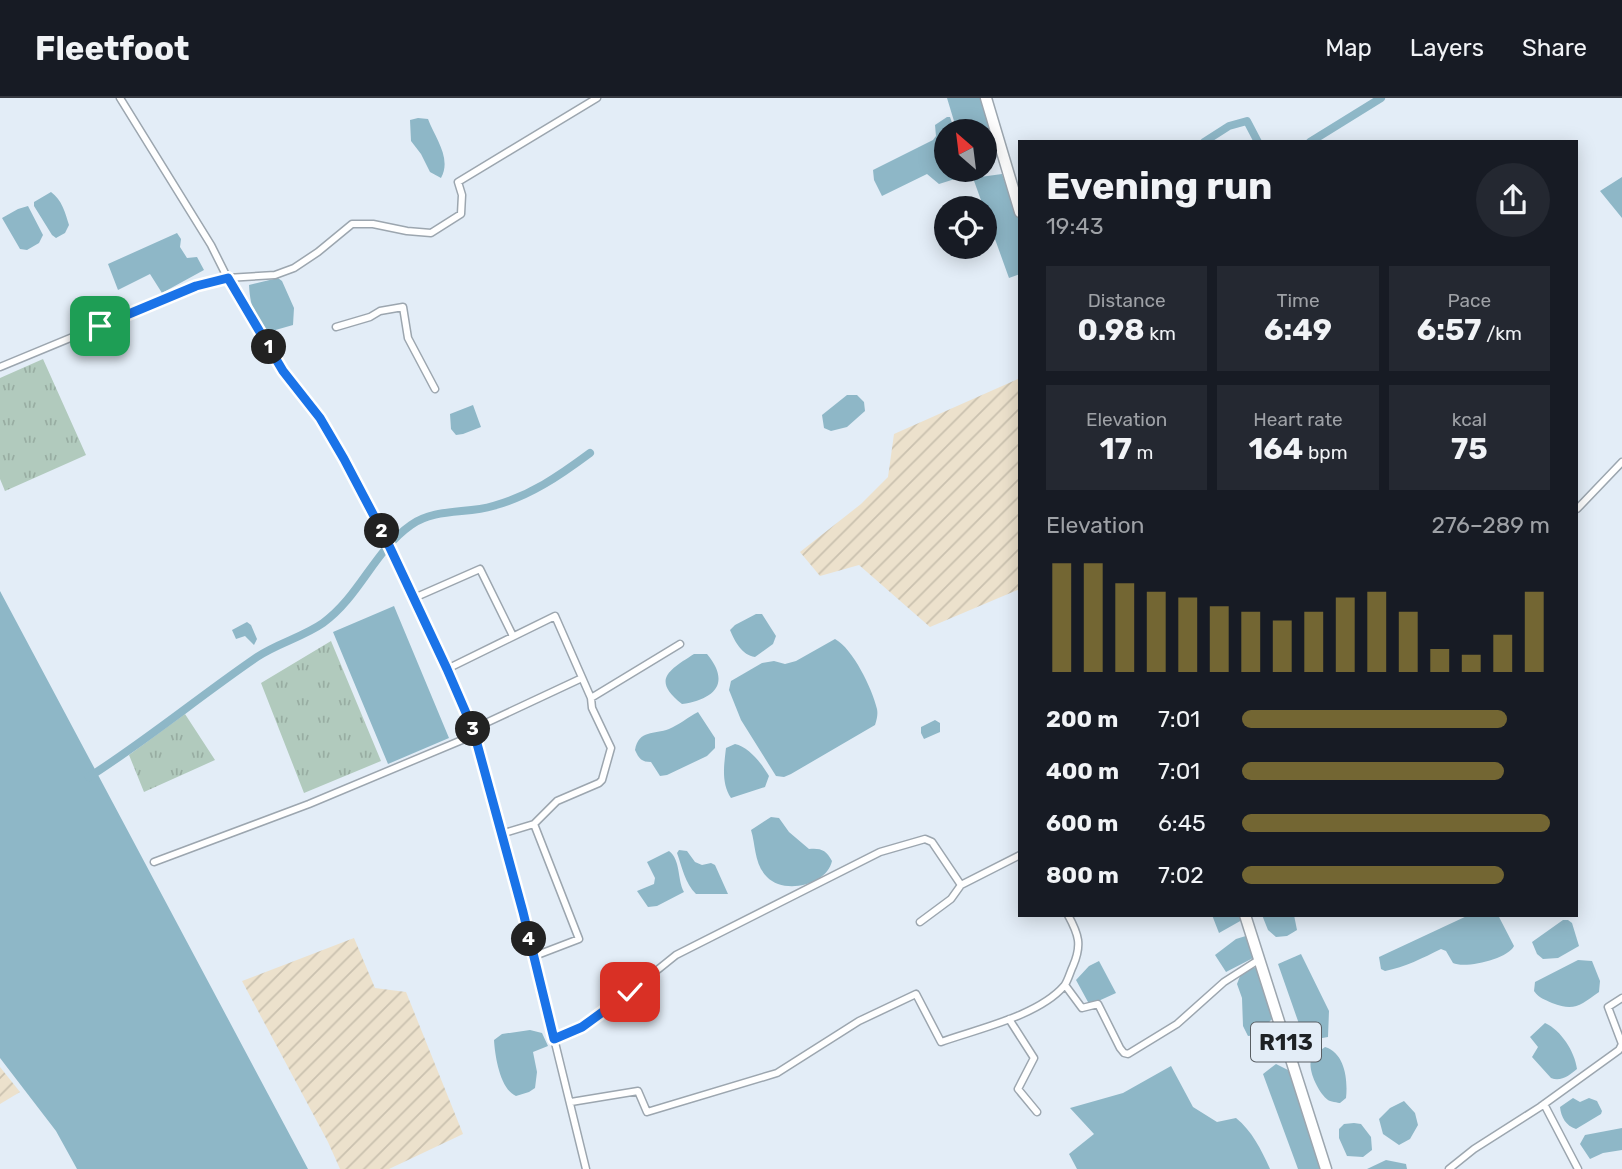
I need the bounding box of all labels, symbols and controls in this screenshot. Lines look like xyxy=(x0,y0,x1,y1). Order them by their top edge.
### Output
text: Fleetfoot xyxy=(35,29,189,68)
text: Map xyxy=(1325,34,1372,62)
text: Layers xyxy=(1410,34,1484,62)
text: Share xyxy=(1522,34,1587,62)
north arrow xyxy=(934,119,998,182)
map controls xyxy=(934,119,997,259)
text: Evening run xyxy=(1046,163,1272,209)
button: share xyxy=(1476,163,1550,237)
button: locate xyxy=(934,196,997,259)
text: 19:43 xyxy=(1046,212,1103,240)
text: Distance xyxy=(1088,289,1166,312)
text: Time xyxy=(1276,289,1320,312)
text: Pace xyxy=(1448,289,1491,312)
pin xyxy=(70,296,130,356)
icon: arrive xyxy=(81,307,119,345)
text: 0.98 xyxy=(1077,312,1145,348)
text: 6:49 xyxy=(1264,312,1332,348)
text: 6:57 xyxy=(1417,312,1482,348)
text: km xyxy=(1145,322,1176,345)
text: /km xyxy=(1482,322,1522,345)
pin: 1 xyxy=(252,330,286,364)
text: 1 xyxy=(264,335,273,358)
text: Elevation xyxy=(1086,408,1167,431)
text: Heart rate xyxy=(1253,408,1343,431)
text: kcal xyxy=(1452,408,1487,431)
text: 17 xyxy=(1100,431,1132,467)
text: 164 xyxy=(1248,431,1303,467)
text: 75 xyxy=(1451,431,1488,467)
text: m xyxy=(1132,441,1153,464)
text: bpm xyxy=(1303,441,1348,464)
text: Elevation xyxy=(1046,511,1145,539)
text: 276–289 m xyxy=(1431,511,1550,539)
pin: 2 xyxy=(364,514,400,548)
text: 2 xyxy=(375,519,388,542)
text: 200 m xyxy=(1046,705,1118,733)
text: 7:01 xyxy=(1158,705,1200,733)
pin: 3 xyxy=(456,712,490,746)
text: 3 xyxy=(466,717,479,740)
text: 400 m xyxy=(1046,757,1119,785)
text: 7:01 xyxy=(1158,757,1200,785)
text: 600 m xyxy=(1046,809,1118,837)
text: 6:45 xyxy=(1158,809,1206,837)
text: 800 m xyxy=(1046,861,1119,889)
text: 7:02 xyxy=(1158,861,1204,889)
pin: 4 xyxy=(512,922,546,956)
text: 4 xyxy=(522,927,535,950)
pin xyxy=(600,962,660,1022)
icon: check xyxy=(611,973,649,1011)
road number: R113 xyxy=(1251,1023,1321,1062)

